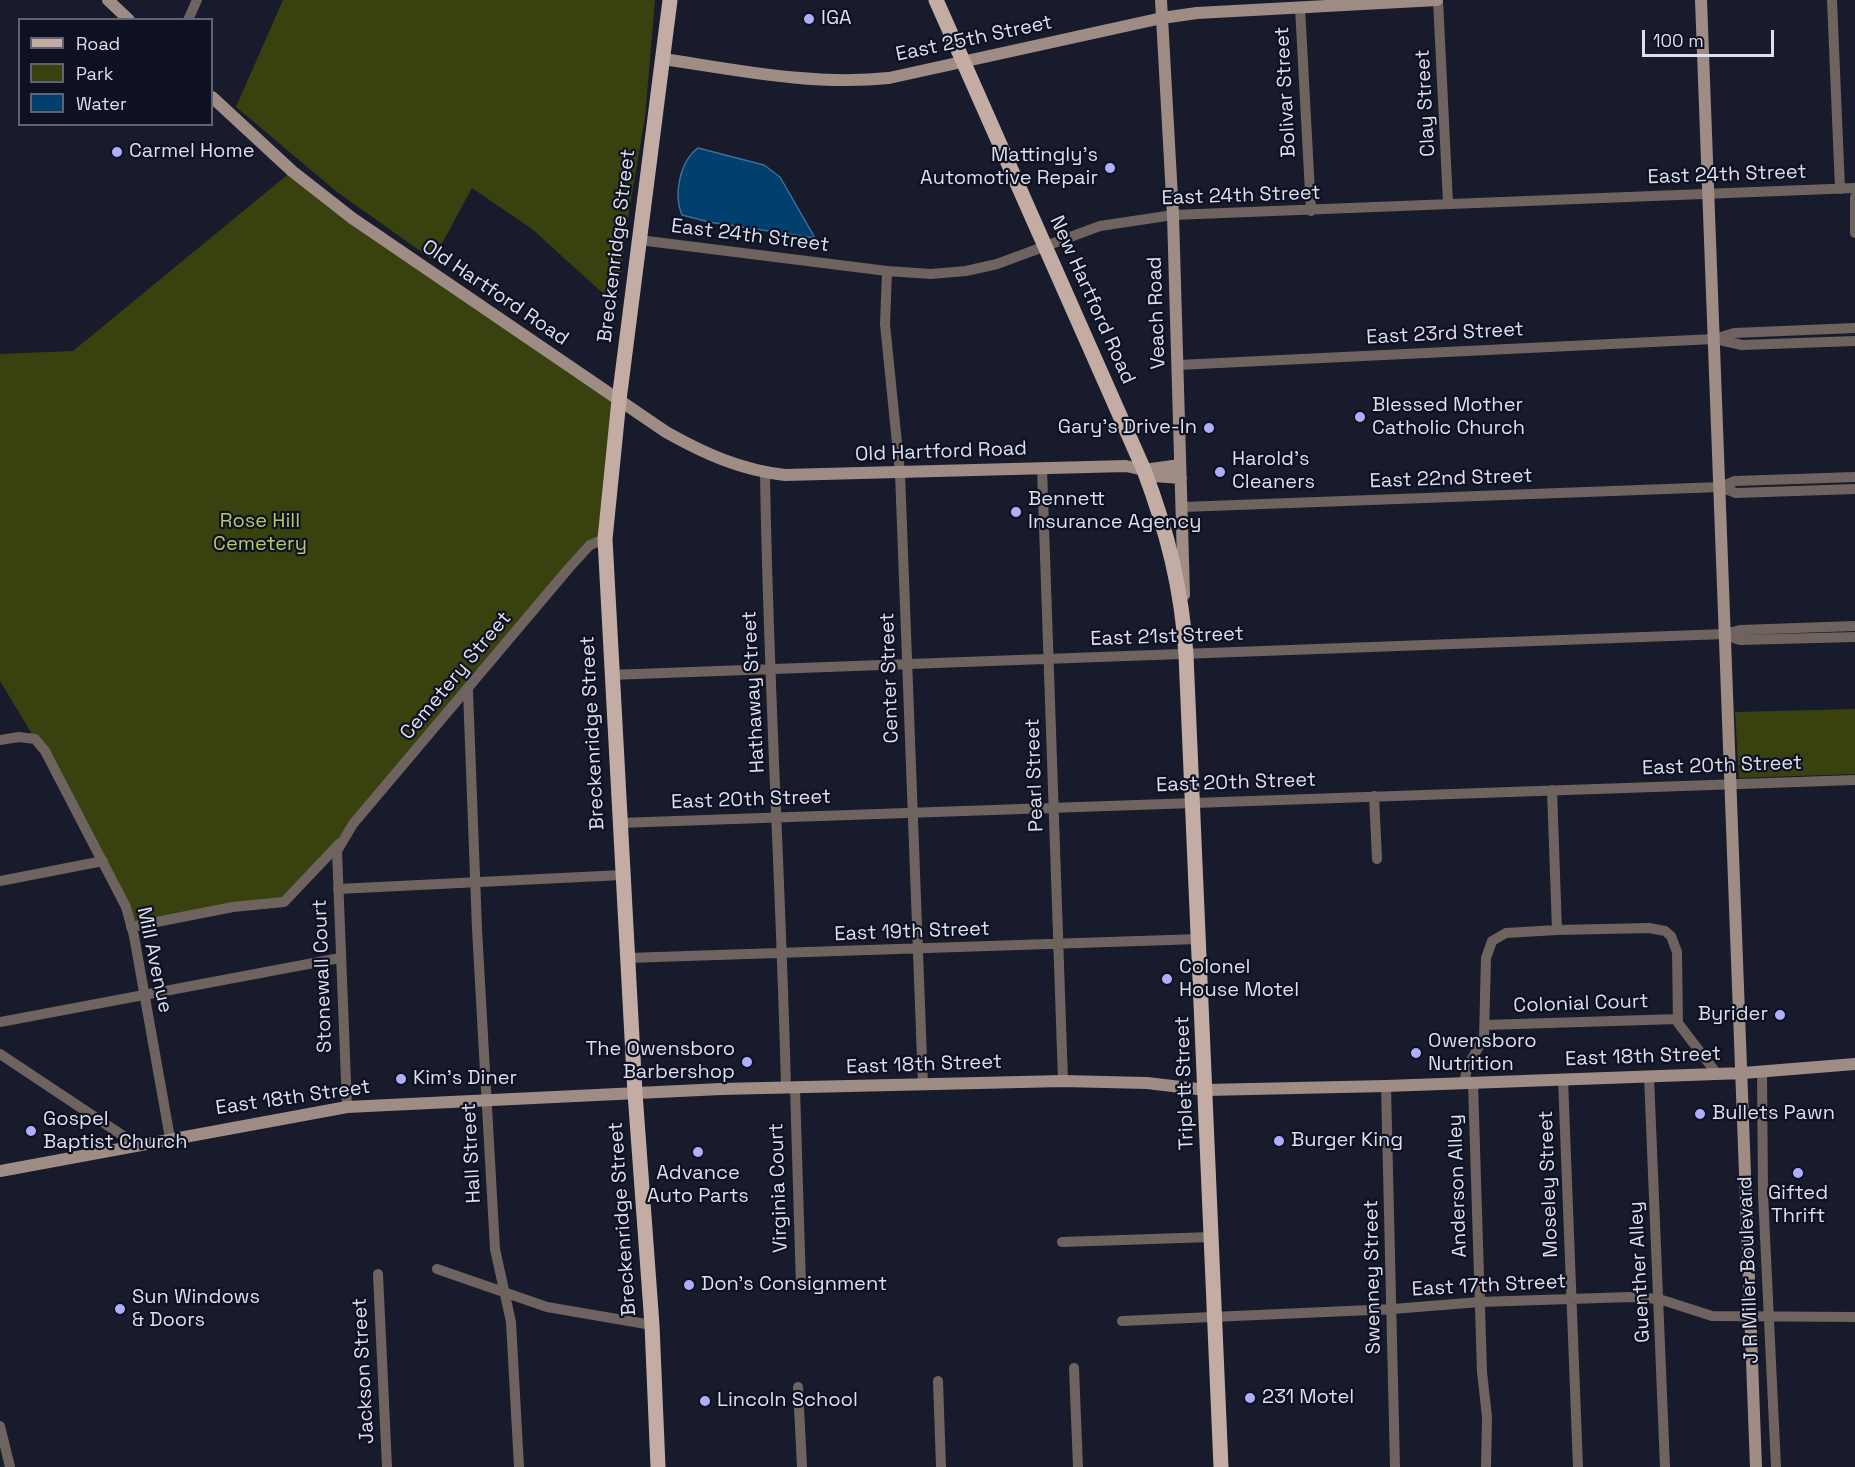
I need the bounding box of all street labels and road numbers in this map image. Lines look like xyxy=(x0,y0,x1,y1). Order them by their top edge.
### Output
street label: East 25th Street xyxy=(894,11,1054,67)
street label: Bolivar Street xyxy=(1271,26,1301,158)
street label: Clay Street xyxy=(1411,49,1441,157)
street label: Breckenridge Street xyxy=(593,148,641,344)
street label: East 24th Street xyxy=(1647,160,1807,190)
street label: East 24th Street xyxy=(1161,181,1321,211)
street label: New Hartford Road xyxy=(1044,212,1140,388)
street label: East 24th Street xyxy=(670,214,830,258)
street label: Old Hartford Road xyxy=(417,235,573,351)
street label: Veach Road xyxy=(1143,256,1171,370)
street label: East 23rd Street xyxy=(1366,318,1524,350)
street label: Old Hartford Road xyxy=(855,437,1027,467)
street label: East 22nd Street xyxy=(1369,464,1533,494)
street label: Cemetery Street xyxy=(395,607,517,745)
street label: Hathaway Street xyxy=(738,610,770,774)
street label: Center Street xyxy=(876,612,904,744)
street label: East 21st Street xyxy=(1090,622,1244,652)
street label: Breckenridge Street xyxy=(576,635,610,831)
street label: Pearl Street xyxy=(1021,718,1049,832)
street label: East 20th Street xyxy=(1642,751,1802,781)
street label: East 20th Street xyxy=(1156,768,1316,798)
street label: East 20th Street xyxy=(671,785,831,815)
street label: Stonewall Court xyxy=(308,899,338,1053)
street label: Mill Avenue xyxy=(131,905,177,1015)
street label: East 19th Street xyxy=(834,917,990,947)
street label: Colonial Court xyxy=(1513,990,1649,1018)
street label: Triplett Street xyxy=(1171,1016,1199,1150)
street label: East 18th Street xyxy=(1565,1042,1721,1072)
street label: East 18th Street xyxy=(846,1050,1002,1080)
street label: East 18th Street xyxy=(214,1075,372,1121)
street label: Hall Street xyxy=(457,1102,487,1204)
street label: Moseley Street xyxy=(1534,1110,1564,1258)
street label: Anderson Alley xyxy=(1443,1114,1473,1258)
street label: Breckenridge Street xyxy=(604,1121,642,1317)
street label: Virginia Court xyxy=(765,1123,793,1253)
street label: J R Miller Boulevard xyxy=(1734,1176,1764,1364)
street label: Swenney Street xyxy=(1360,1199,1386,1355)
street label: Guenther Alley xyxy=(1624,1201,1656,1343)
street label: East 17th Street xyxy=(1411,1270,1567,1302)
street label: Jackson Street xyxy=(348,1297,380,1445)

